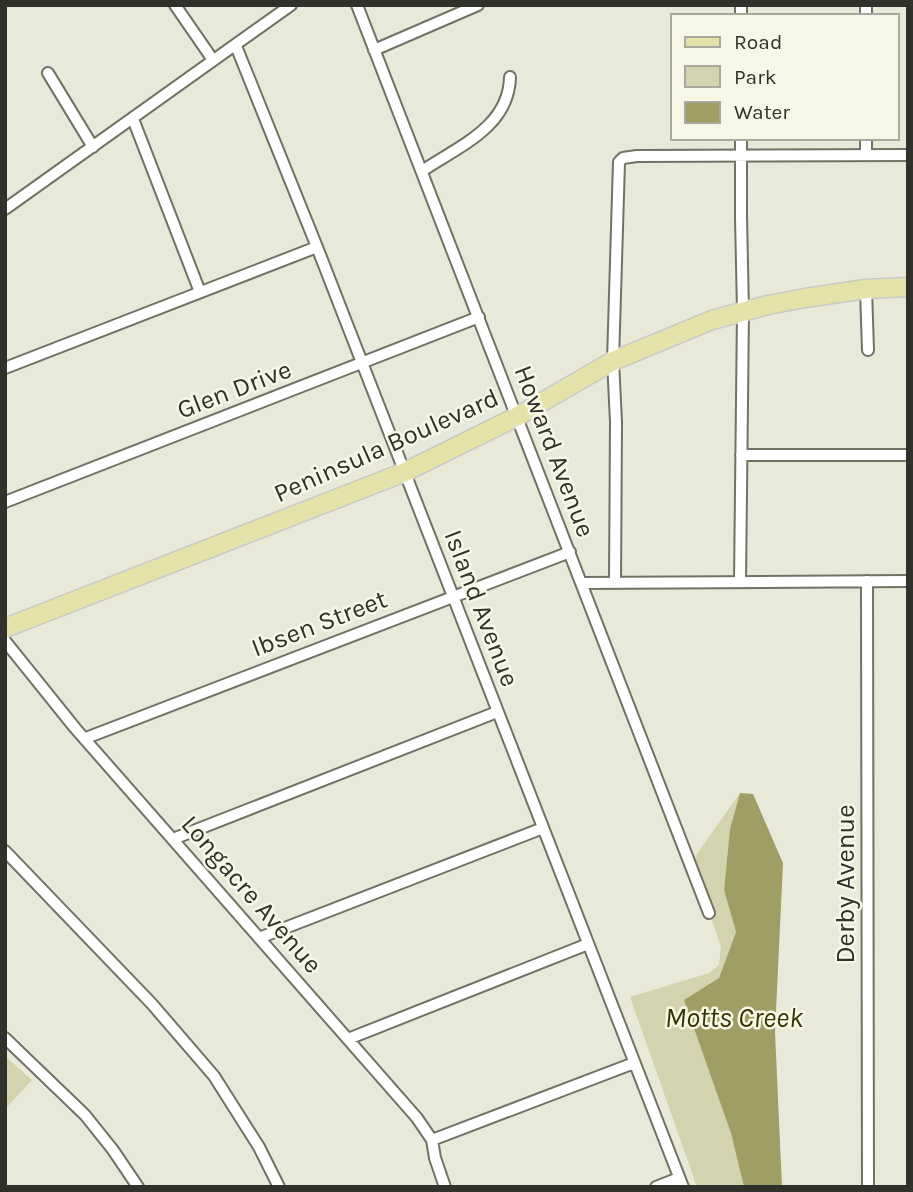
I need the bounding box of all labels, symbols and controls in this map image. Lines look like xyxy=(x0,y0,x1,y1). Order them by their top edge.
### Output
legend xyxy=(671,14,899,140)
text: Road xyxy=(734,30,782,54)
text: Park xyxy=(734,65,777,89)
text: Water xyxy=(734,100,790,124)
street label: Glen Drive xyxy=(173,353,296,425)
street label: Howard Avenue xyxy=(508,361,601,541)
street label: Peninsula Boulevard xyxy=(269,382,503,509)
street label: Island Avenue xyxy=(437,525,526,691)
street label: Ibsen Street xyxy=(247,583,392,664)
street label: Derby Avenue xyxy=(830,804,861,964)
street label: Longacre Avenue xyxy=(175,809,329,980)
water label: Motts Creek xyxy=(665,1001,804,1034)

